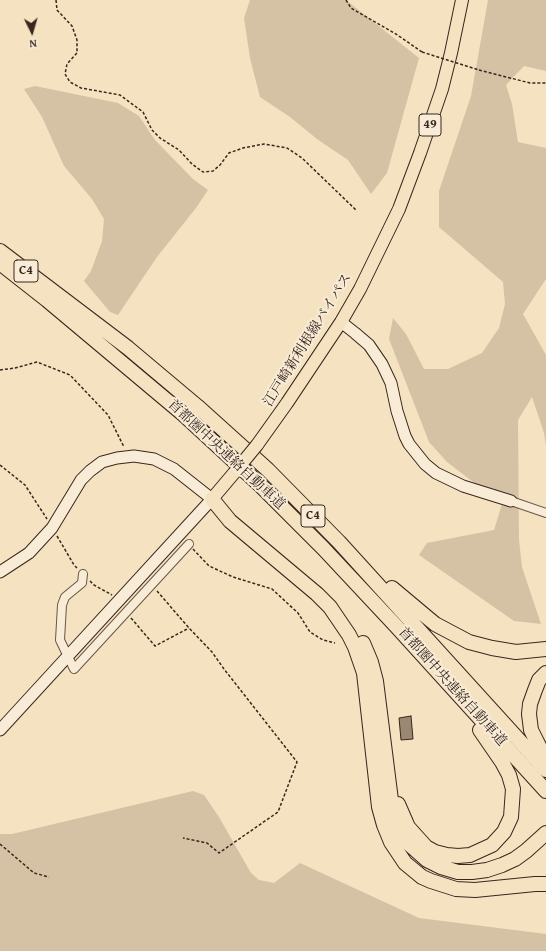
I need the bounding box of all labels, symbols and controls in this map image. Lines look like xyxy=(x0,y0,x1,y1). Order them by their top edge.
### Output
north arrow xyxy=(12,12,52,52)
text: N xyxy=(29,36,37,52)
road number: 49 xyxy=(419,114,441,136)
road number: C4 xyxy=(14,260,38,282)
street label: 江戸崎新利根線バイパス xyxy=(260,270,356,410)
street label: 首都圏中央連絡自動車道 xyxy=(164,396,288,514)
road number: C4 xyxy=(301,505,325,527)
street label: 首都圏中央連絡自動車道 xyxy=(394,624,510,750)

